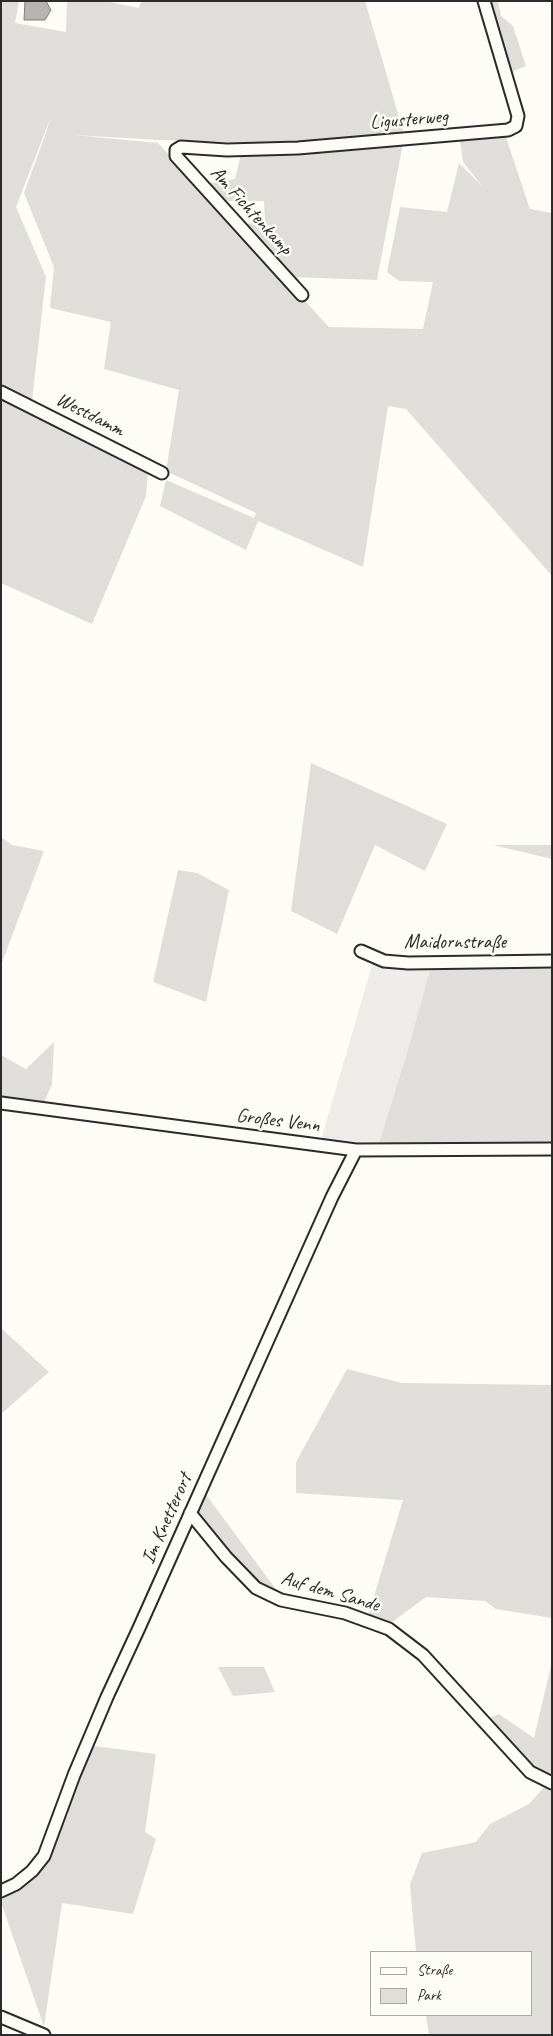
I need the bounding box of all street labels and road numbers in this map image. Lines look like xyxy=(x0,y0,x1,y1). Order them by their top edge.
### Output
street label: Ligusterweg xyxy=(369,105,449,135)
street label: Am Fichtenkamp xyxy=(205,161,297,261)
street label: Westdamm xyxy=(52,388,128,442)
street label: Maidornstraße xyxy=(404,931,506,955)
street label: Großes Venn xyxy=(235,1104,321,1138)
street label: Im Knetterort xyxy=(136,1470,198,1568)
street label: Auf dem Sande xyxy=(278,1567,382,1617)

